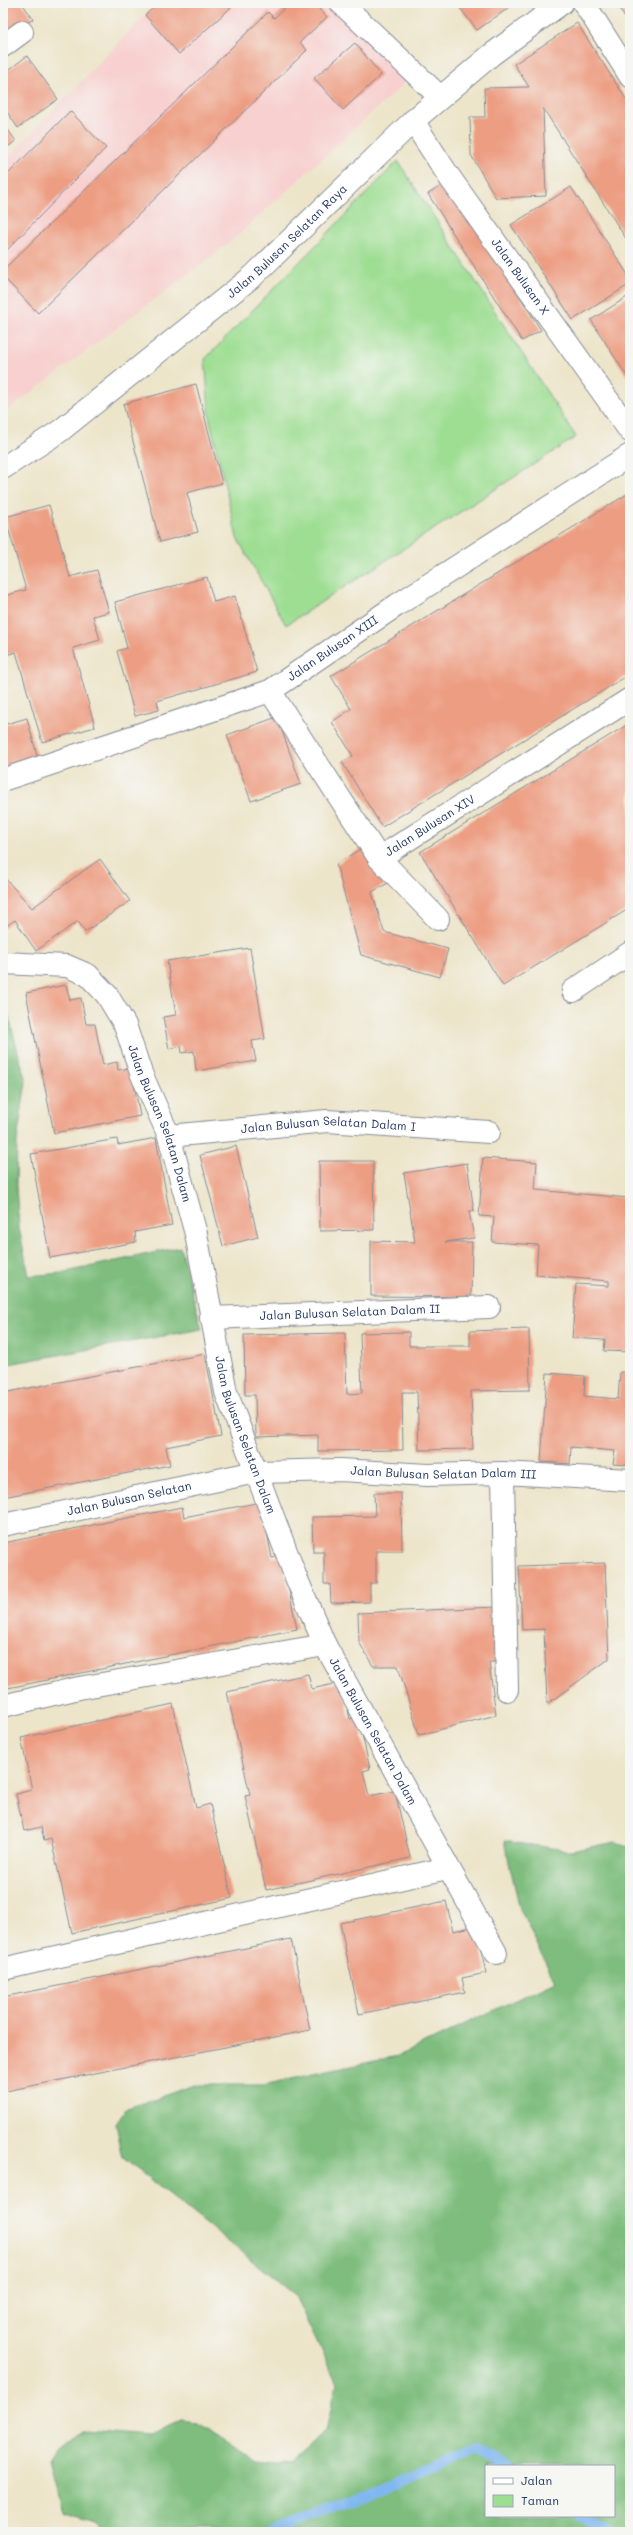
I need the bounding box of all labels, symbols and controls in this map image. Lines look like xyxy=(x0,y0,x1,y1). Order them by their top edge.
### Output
street label: Jalan Bulusan Selatan Raya xyxy=(223,180,350,301)
street label: Jalan Bulusan X xyxy=(488,235,554,318)
street label: Jalan Bulusan XIII xyxy=(284,611,381,684)
street label: Jalan Bulusan XIV xyxy=(382,790,478,859)
street label: Jalan Bulusan Selatan Dalam xyxy=(125,1042,196,1204)
street label: Jalan Bulusan Selatan Dalam I xyxy=(240,1112,416,1136)
street label: Jalan Bulusan Selatan Dalam II xyxy=(259,1300,440,1323)
street label: Jalan Bulusan Selatan Dalam xyxy=(212,1354,280,1516)
street label: Jalan Bulusan Selatan Dalam III xyxy=(350,1462,537,1482)
street label: Jalan Bulusan Selatan xyxy=(65,1477,193,1518)
street label: Jalan Bulusan Selatan Dalam xyxy=(326,1654,421,1807)
legend xyxy=(485,2465,615,2517)
text: Jalan xyxy=(521,2472,552,2488)
text: Taman xyxy=(521,2492,559,2508)

